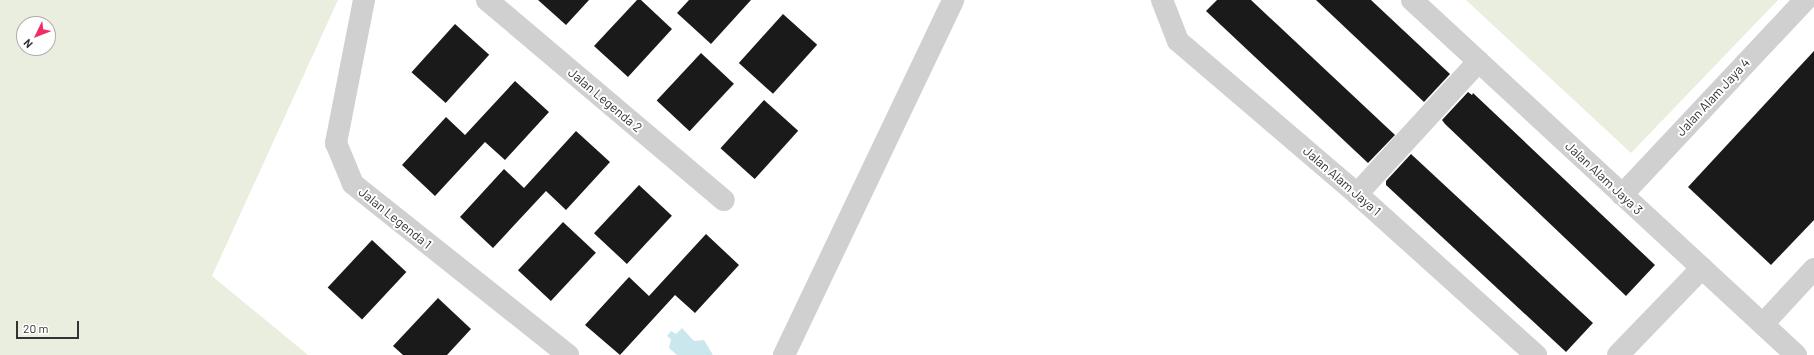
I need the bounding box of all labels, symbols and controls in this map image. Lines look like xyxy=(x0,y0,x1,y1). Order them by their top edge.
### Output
north arrow xyxy=(16,16,56,56)
text: N xyxy=(20,37,35,51)
street label: Jalan Alam Jaya 4 xyxy=(1673,55,1753,139)
street label: Jalan Legenda 2 xyxy=(565,65,645,135)
street label: Jalan Alam Jaya 3 xyxy=(1562,138,1646,218)
street label: Jalan Alam Jaya 1 xyxy=(1300,143,1384,219)
street label: Jalan Legenda 1 xyxy=(355,184,435,252)
scale bar xyxy=(18,313,81,339)
text: 20 m xyxy=(23,321,49,335)

